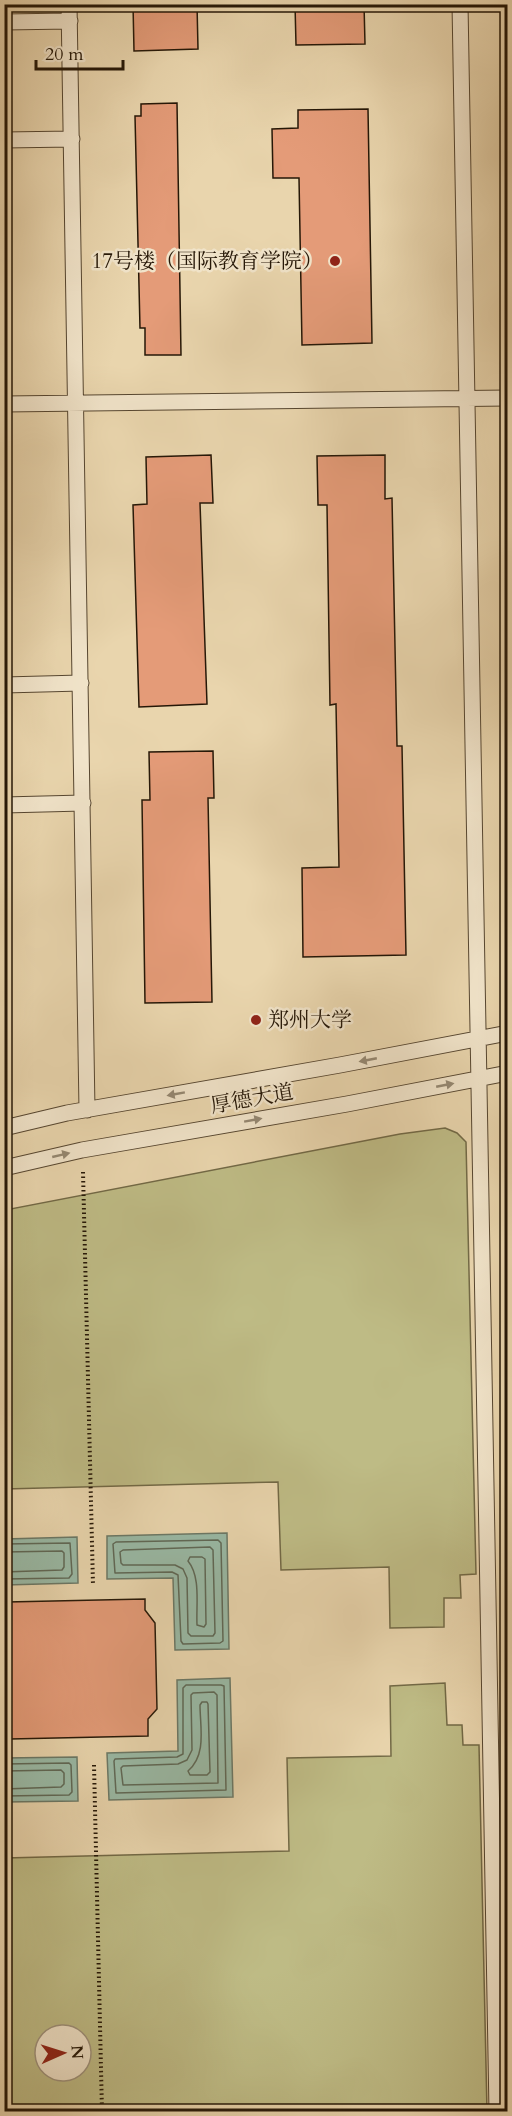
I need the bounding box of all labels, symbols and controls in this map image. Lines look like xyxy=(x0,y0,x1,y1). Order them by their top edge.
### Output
scale bar xyxy=(36,33,123,71)
text: 20 m xyxy=(45,42,84,67)
place label: 17号楼（国际教育学院） xyxy=(91,247,323,276)
marker: 17号楼（国际教育学院） xyxy=(328,254,342,268)
place label: 郑州大学 xyxy=(268,1006,352,1035)
marker: 郑州大学 xyxy=(249,1013,263,1027)
one-way arrow xyxy=(358,1056,377,1065)
street label: 厚德大道 xyxy=(208,1077,296,1121)
one-way arrow xyxy=(436,1080,455,1089)
one-way arrow xyxy=(166,1090,185,1099)
one-way arrow xyxy=(244,1116,263,1125)
one-way arrow xyxy=(52,1149,71,1159)
north arrow xyxy=(33,2023,93,2083)
text: N xyxy=(66,2045,88,2060)

